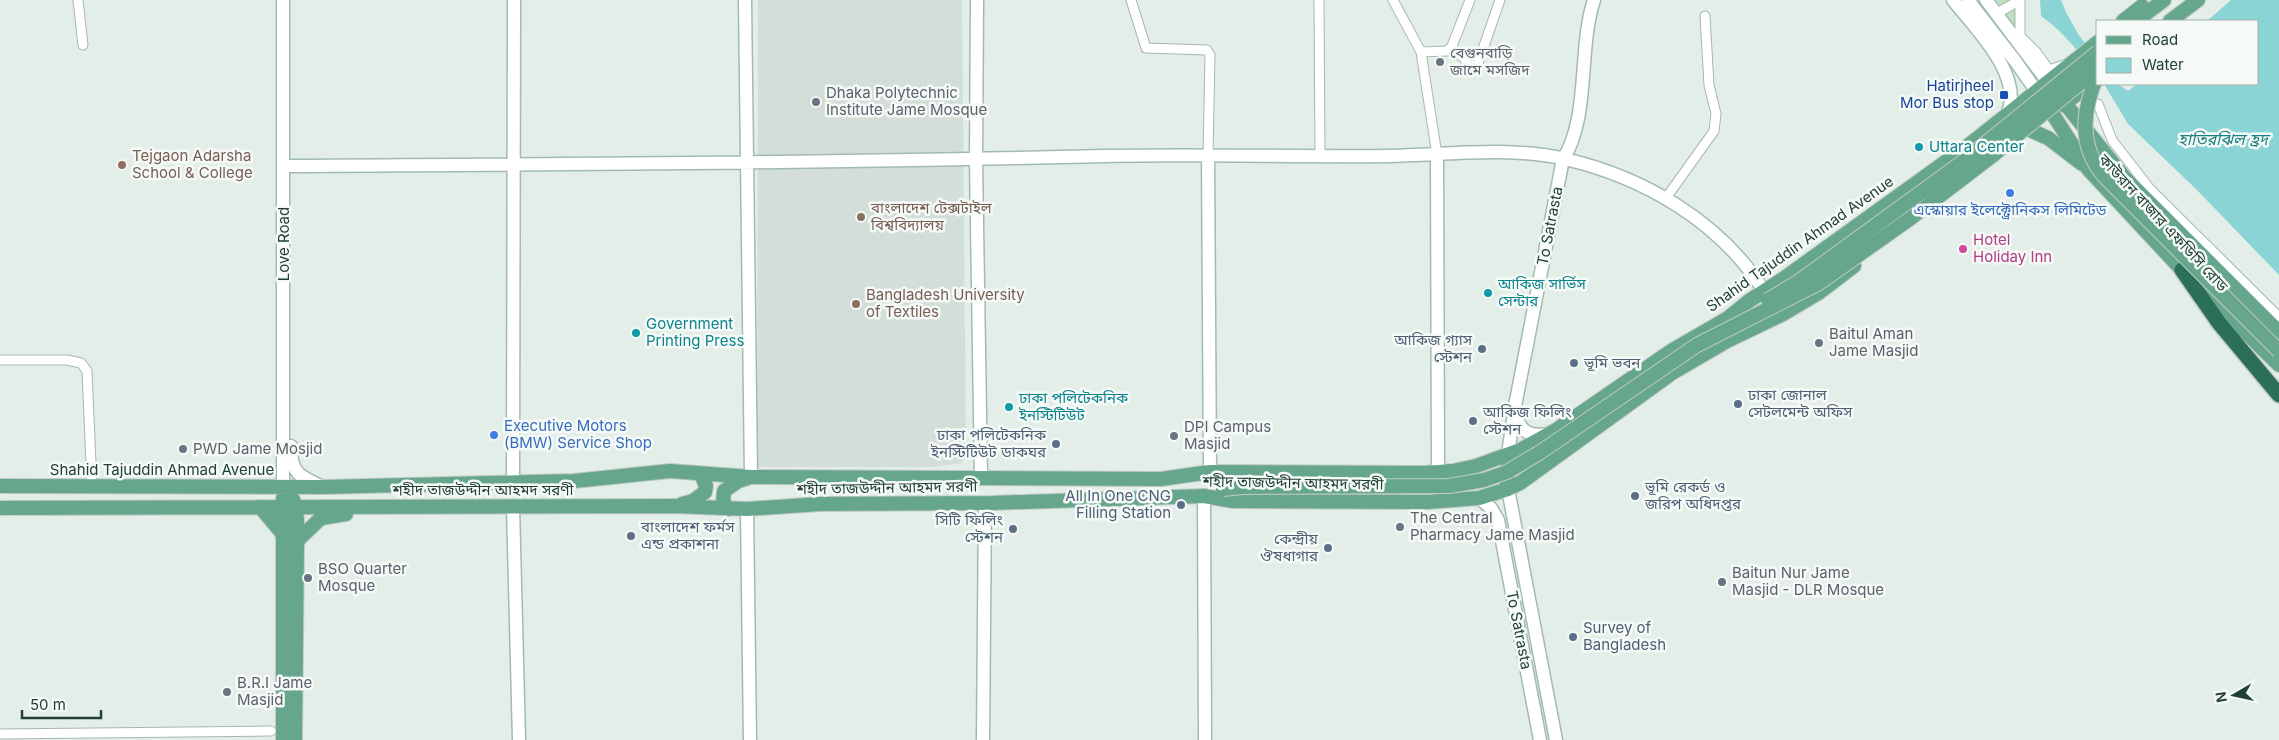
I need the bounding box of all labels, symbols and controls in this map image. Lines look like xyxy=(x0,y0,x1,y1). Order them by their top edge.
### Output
legend xyxy=(2096,20,2259,85)
text: Road xyxy=(2142,30,2178,49)
place label: বেগুনবাড়ি জামে মসজিদ xyxy=(1449,43,1530,79)
text: Water xyxy=(2142,55,2184,74)
marker: বেগুনবাড়ি জামে মসজিদ xyxy=(1434,56,1446,68)
place label: Hatirjheel Mor Bus stop xyxy=(1900,76,1994,112)
place label: Dhaka Polytechnic Institute Jame Mosque xyxy=(826,83,987,119)
marker: Hatirjheel Mor Bus stop xyxy=(1998,89,2010,101)
marker: Dhaka Polytechnic Institute Jame Mosque xyxy=(810,96,822,108)
water label: হাতিরঝিল হ্রদ xyxy=(2178,129,2271,149)
place label: Uttara Center xyxy=(1929,137,2024,156)
marker: Uttara Center xyxy=(1913,141,1925,153)
place label: Tejgaon Adarsha School & College xyxy=(132,146,253,182)
street label: কাউরান বাজার এফডিসি রোড xyxy=(2094,149,2232,295)
marker: Tejgaon Adarsha School & College xyxy=(116,159,128,171)
street label: Shahid Tajuddin Ahmad Avenue xyxy=(1702,171,1897,316)
street label: To Satrasta xyxy=(1533,185,1566,267)
marker: এস্কোয়ার ইলেক্ট্রোনিকস লিমিটেড xyxy=(2004,187,2016,199)
place label: বাংলাদেশ টেক্সটাইল বিশ্ববিদ্যালয় xyxy=(870,198,993,234)
place label: এস্কোয়ার ইলেক্ট্রোনিকস লিমিটেড xyxy=(1914,200,2107,220)
street label: Love Road xyxy=(274,207,293,281)
marker: বাংলাদেশ টেক্সটাইল বিশ্ববিদ্যালয় xyxy=(855,211,867,223)
place label: Hotel Holiday Inn xyxy=(1973,230,2052,266)
marker: Hotel Holiday Inn xyxy=(1957,243,1969,255)
place label: আকিজ সার্ভিস সেন্টার xyxy=(1497,274,1586,310)
place label: Bangladesh University of Textiles xyxy=(866,285,1025,321)
marker: আকিজ সার্ভিস সেন্টার xyxy=(1482,287,1494,299)
marker: Bangladesh University of Textiles xyxy=(850,298,862,310)
place label: Government Printing Press xyxy=(646,314,744,350)
place label: Baitul Aman Jame Masjid xyxy=(1829,324,1918,360)
marker: Government Printing Press xyxy=(630,327,642,339)
place label: আকিজ গ্যাস স্টেশন xyxy=(1393,330,1473,366)
marker: Baitul Aman Jame Masjid xyxy=(1813,337,1825,349)
marker: আকিজ গ্যাস স্টেশন xyxy=(1476,343,1488,355)
place label: ভূমি ভবন xyxy=(1583,353,1641,372)
marker: ভূমি ভবন xyxy=(1568,357,1580,369)
place label: ঢাকা জোনাল সেটলমেন্ট অফিস xyxy=(1747,385,1853,421)
place label: ঢাকা পলিটেকনিক ইনস্টিটিউট xyxy=(1018,388,1129,424)
marker: ঢাকা জোনাল সেটলমেন্ট অফিস xyxy=(1732,398,1744,410)
marker: ঢাকা পলিটেকনিক ইনস্টিটিউট xyxy=(1003,401,1015,413)
place label: আকিজ ফিলিং স্টেশন xyxy=(1482,402,1572,438)
marker: আকিজ ফিলিং স্টেশন xyxy=(1467,415,1479,427)
place label: Executive Motors (BMW) Service Shop xyxy=(504,416,652,452)
place label: DPI Campus Masjid xyxy=(1184,417,1271,453)
place label: ঢাকা পলিটেকনিক ইনস্টিটিউট ডাকঘর xyxy=(930,425,1047,461)
marker: Executive Motors (BMW) Service Shop xyxy=(488,429,500,441)
marker: DPI Campus Masjid xyxy=(1168,430,1180,442)
marker: ঢাকা পলিটেকনিক ইনস্টিটিউট ডাকঘর xyxy=(1050,438,1062,450)
place label: PWD Jame Mosjid xyxy=(193,439,322,458)
marker: PWD Jame Mosjid xyxy=(177,443,189,455)
street label: Shahid Tajuddin Ahmad Avenue xyxy=(50,460,274,479)
street label: শহীদ তাজউদ্দীন আহমদ সরণী xyxy=(1201,471,1385,494)
street label: শহীদ তাজউদ্দীন আহমদ সরণী xyxy=(795,476,979,499)
place label: ভূমি রেকর্ড ও জরিপ অধিদপ্তর xyxy=(1644,477,1742,513)
street label: শহীদ তাজউদ্দীন আহমদ সরণী xyxy=(392,480,574,499)
place label: All In One CNG Filling Station xyxy=(1065,486,1171,522)
marker: ভূমি রেকর্ড ও জরিপ অধিদপ্তর xyxy=(1629,490,1641,502)
marker: All In One CNG Filling Station xyxy=(1175,499,1187,511)
place label: The Central Pharmacy Jame Masjid xyxy=(1410,508,1575,544)
place label: সিটি ফিলিং স্টেশন xyxy=(934,510,1004,546)
place label: বাংলাদেশ ফর্মস এন্ড প্রকাশনা xyxy=(640,517,735,553)
marker: The Central Pharmacy Jame Masjid xyxy=(1394,521,1406,533)
marker: সিটি ফিলিং স্টেশন xyxy=(1007,523,1019,535)
place label: কেন্দ্রীয় ঔষধাগার xyxy=(1260,529,1319,565)
marker: বাংলাদেশ ফর্মস এন্ড প্রকাশনা xyxy=(625,530,637,542)
marker: কেন্দ্রীয় ঔষধাগার xyxy=(1322,542,1334,554)
place label: BSO Quarter Mosque xyxy=(318,559,407,595)
place label: Baitun Nur Jame Masjid - DLR Mosque xyxy=(1732,563,1884,599)
marker: BSO Quarter Mosque xyxy=(302,572,314,584)
marker: Baitun Nur Jame Masjid - DLR Mosque xyxy=(1716,576,1728,588)
street label: To Satrasta xyxy=(1503,589,1536,671)
place label: Survey of Bangladesh xyxy=(1583,618,1666,654)
marker: Survey of Bangladesh xyxy=(1567,631,1579,643)
north arrow xyxy=(2209,670,2259,720)
place label: B.R.I Jame Masjid xyxy=(237,673,312,709)
marker: B.R.I Jame Masjid xyxy=(221,686,233,698)
scale bar xyxy=(22,688,101,720)
text: N xyxy=(2211,691,2230,704)
text: 50 m xyxy=(30,695,66,714)

